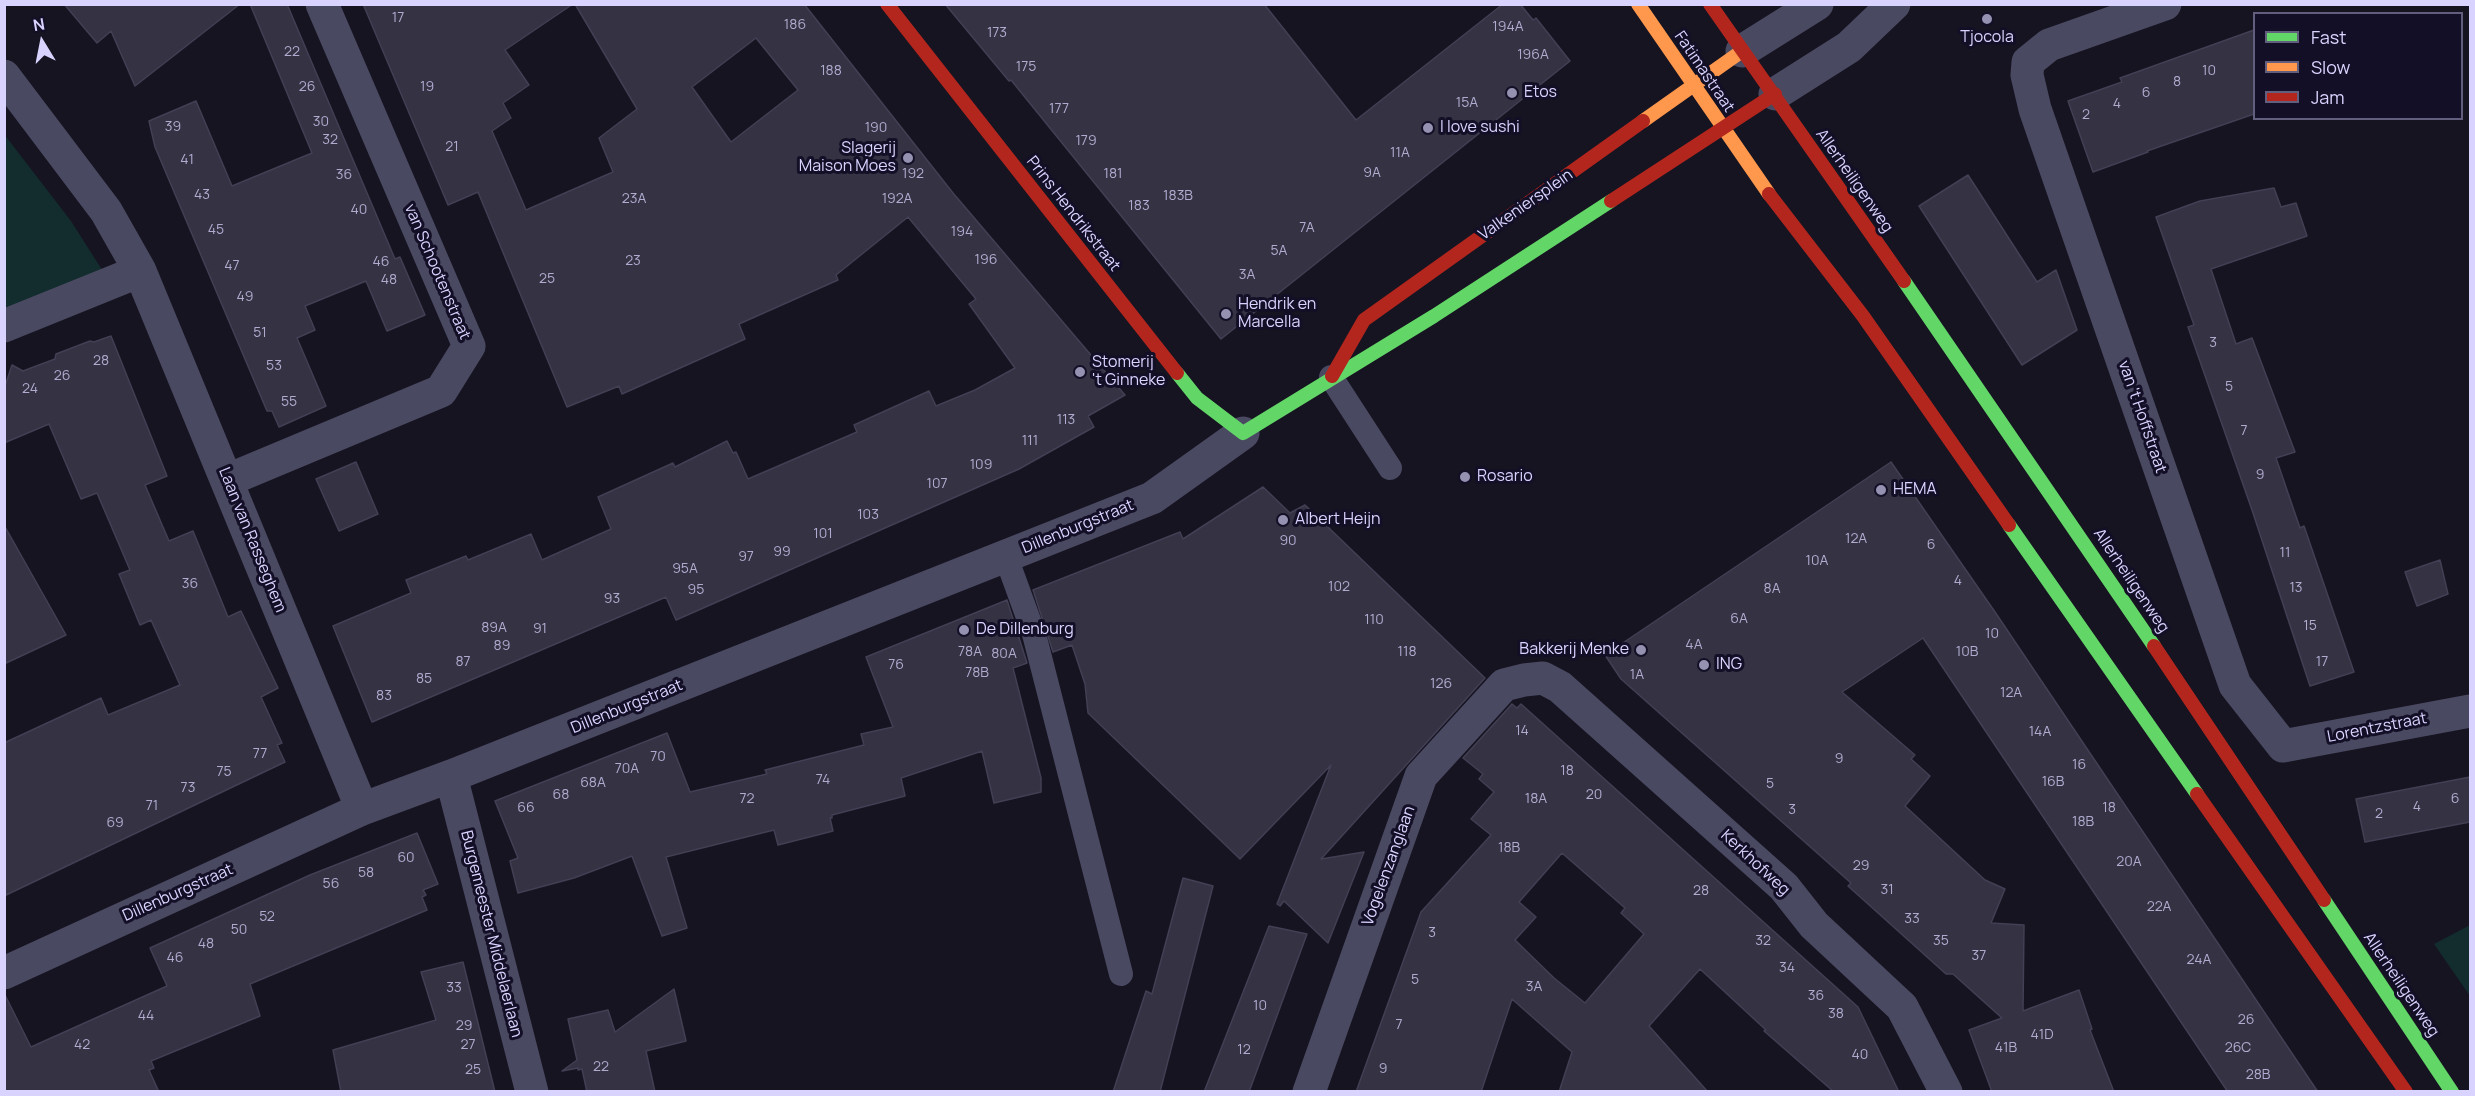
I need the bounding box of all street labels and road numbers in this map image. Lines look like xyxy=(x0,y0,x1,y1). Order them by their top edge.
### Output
street label: Fatimastraat xyxy=(1670,28,1738,116)
street label: Allerheiligenweg xyxy=(1811,126,1897,236)
street label: Prins Hendrikstraat xyxy=(1022,153,1124,275)
street label: Valkeniersplein xyxy=(1475,165,1577,245)
street label: van Schootenstraat xyxy=(400,201,474,343)
street label: van 't Hoffstraat xyxy=(2114,358,2170,476)
street label: Laan van Rasseghem xyxy=(214,465,290,615)
street label: Dillenburgstraat xyxy=(1019,496,1137,558)
street label: Allerheiligenweg xyxy=(2089,525,2173,637)
street label: Dillenburgstraat xyxy=(568,676,686,738)
street label: Lorentzstraat xyxy=(2326,709,2428,747)
street label: Vogelenzanglaan xyxy=(1358,803,1420,929)
street label: Kerkhofweg xyxy=(1717,826,1793,900)
street label: Burgemeester Middelaerlaan xyxy=(456,829,526,1039)
street label: Dillenburgstraat xyxy=(120,860,236,926)
street label: Allerheiligenweg xyxy=(2359,929,2443,1041)

